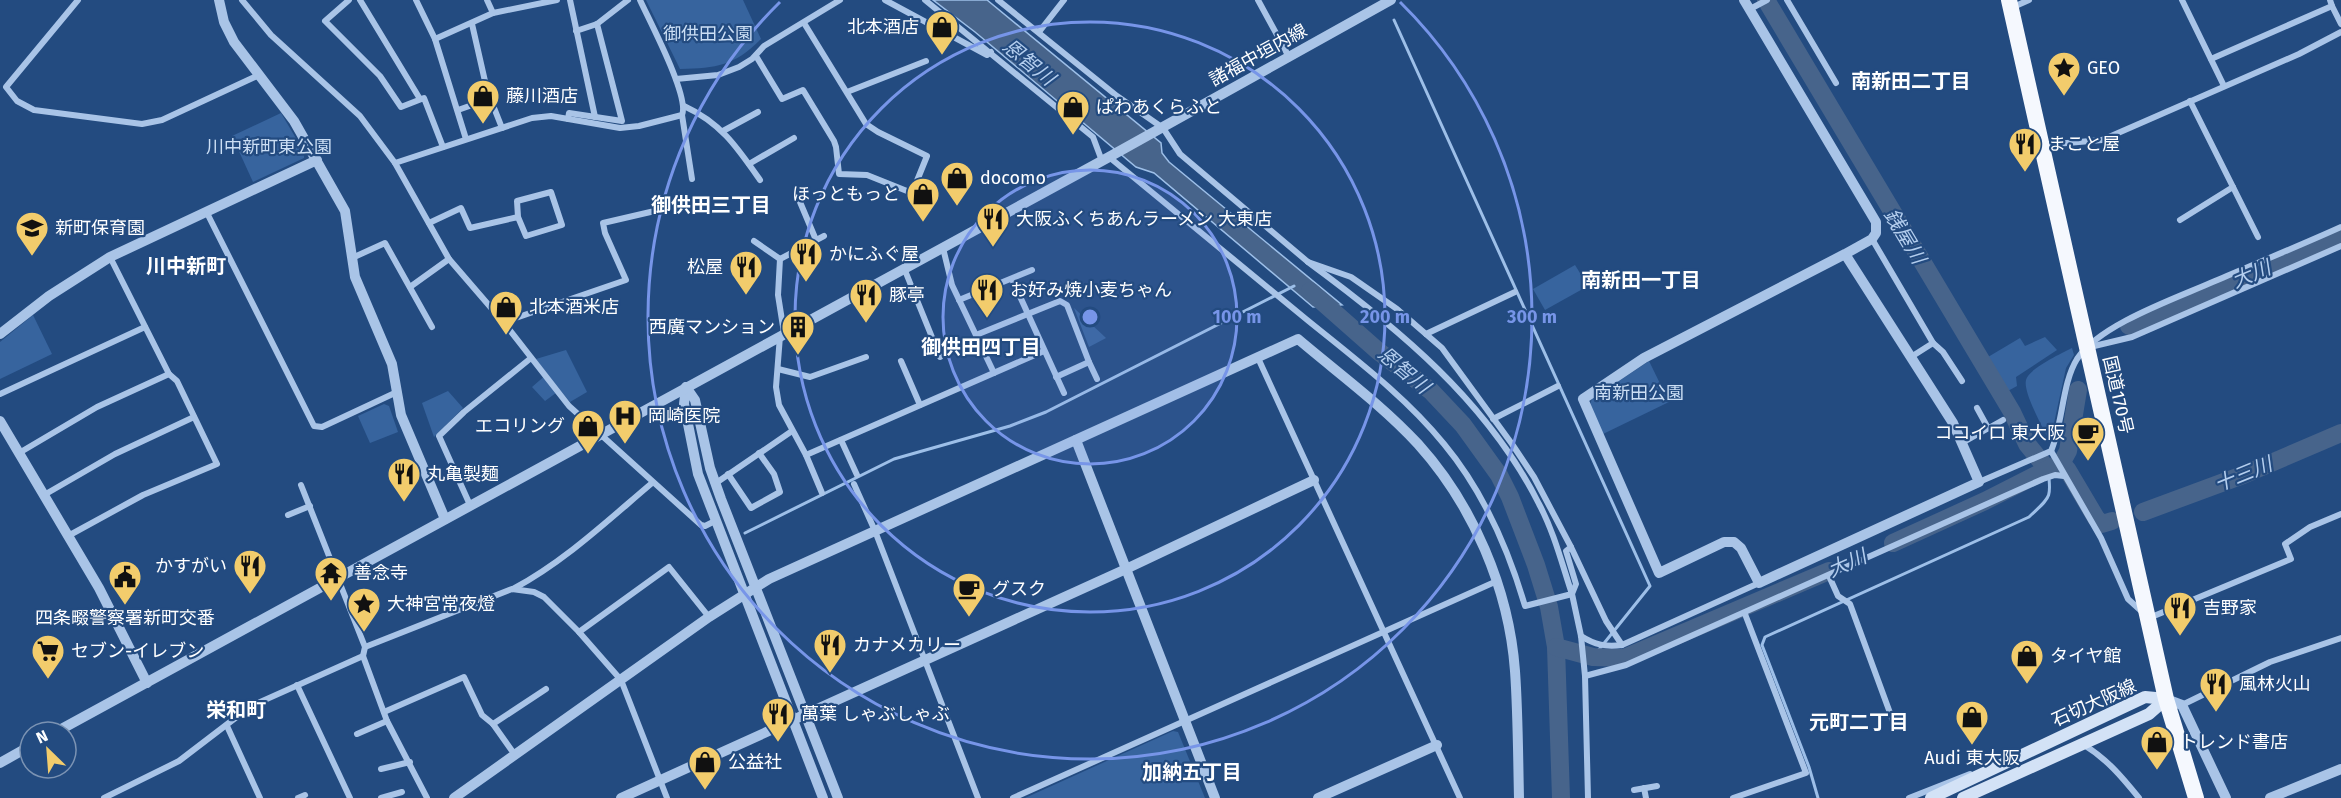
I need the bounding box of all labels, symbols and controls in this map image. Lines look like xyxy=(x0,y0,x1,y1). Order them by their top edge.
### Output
shop icon: 北本酒店 xyxy=(924,9,960,56)
place label: 北本酒店 xyxy=(847,16,919,38)
street label: 諸福中垣内線 xyxy=(1205,19,1311,91)
park label: 御供田公園 xyxy=(663,23,753,45)
water label: 恩智川 xyxy=(998,34,1061,91)
place icon: GEO xyxy=(2046,50,2082,97)
place label: GEO xyxy=(2087,57,2120,79)
district label: 南新田二丁目 xyxy=(1851,69,1971,93)
shop icon: 藤川酒店 xyxy=(465,78,501,125)
place label: 藤川酒店 xyxy=(506,85,578,107)
shop icon: ぱわあくらふと xyxy=(1055,89,1091,136)
place label: ぱわあくらふと xyxy=(1096,96,1222,118)
restaurant icon: まこと屋 xyxy=(2007,126,2043,173)
place label: まこと屋 xyxy=(2048,133,2120,155)
park label: 川中新町東公園 xyxy=(206,136,332,158)
shop icon: docomo xyxy=(939,160,975,207)
place label: docomo xyxy=(980,167,1046,189)
shop icon: ほっともっと xyxy=(905,176,941,223)
place label: ほっともっと xyxy=(792,183,900,205)
district label: 御供田三丁目 xyxy=(651,193,771,217)
restaurant icon: 大阪ふくちあんラーメン 大東店 xyxy=(975,201,1011,248)
water label: 銭屋川 xyxy=(1879,204,1932,270)
place label: 大阪ふくちあんラーメン 大東店 xyxy=(1016,208,1272,230)
school or university icon: 新町保育園 xyxy=(14,210,50,257)
place label: 新町保育園 xyxy=(55,217,145,239)
restaurant icon: かにふぐ屋 xyxy=(788,236,824,283)
place label: かにふぐ屋 xyxy=(829,243,919,265)
restaurant icon: 松屋 xyxy=(728,249,764,296)
district label: 川中新町 xyxy=(146,254,226,278)
water label: 大川 xyxy=(2228,254,2276,293)
place label: 松屋 xyxy=(687,256,723,278)
district label: 南新田一丁目 xyxy=(1581,268,1701,292)
restaurant icon: お好み焼小麦ちゃん xyxy=(969,272,1005,319)
restaurant icon: 豚亭 xyxy=(848,277,884,324)
place label: お好み焼小麦ちゃん xyxy=(1010,279,1172,301)
place label: 豚亭 xyxy=(889,284,925,306)
shop icon: 北本酒米店 xyxy=(488,289,524,336)
place label: 北本酒米店 xyxy=(529,296,619,318)
text: 100 m xyxy=(1213,306,1261,328)
text: 200 m xyxy=(1360,306,1410,328)
text: 300 m xyxy=(1506,306,1557,328)
centre of rings xyxy=(1080,307,1100,327)
building icon: 西廣マンション xyxy=(780,309,816,356)
place label: 西廣マンション xyxy=(649,316,775,338)
district label: 御供田四丁目 xyxy=(921,335,1041,359)
water label: 恩智川 xyxy=(1373,342,1436,400)
street label: 国道170号 xyxy=(2098,354,2138,436)
park label: 南新田公園 xyxy=(1594,382,1684,404)
hospital icon: 岡崎医院 xyxy=(607,398,643,445)
place label: 岡崎医院 xyxy=(648,405,720,427)
shop icon: エコリング xyxy=(570,408,606,455)
place label: エコリング xyxy=(475,415,565,437)
cafe icon: ココイロ 東大阪 xyxy=(2070,415,2106,462)
place label: ココイロ 東大阪 xyxy=(1934,422,2065,444)
water label: 十三川 xyxy=(2211,451,2277,496)
restaurant icon: 丸亀製麺 xyxy=(386,456,422,503)
place label: 丸亀製麺 xyxy=(427,463,499,485)
water label: 大川 xyxy=(1824,543,1872,582)
restaurant icon: かすがい xyxy=(232,548,268,595)
place label: かすがい xyxy=(155,555,227,577)
temple icon: 善念寺 xyxy=(313,555,349,602)
public building icon: 四条畷警察署新町交番 xyxy=(107,559,143,606)
place label: 善念寺 xyxy=(354,562,408,584)
cafe icon: グスク xyxy=(951,571,987,618)
place label: グスク xyxy=(992,578,1046,600)
place icon: 大神宮常夜燈 xyxy=(346,586,382,633)
restaurant icon: 吉野家 xyxy=(2162,590,2198,637)
place label: 大神宮常夜燈 xyxy=(387,593,495,615)
place label: 吉野家 xyxy=(2203,597,2257,619)
place label: 四条畷警察署新町交番 xyxy=(35,607,215,629)
restaurant icon: カナメカリー xyxy=(812,627,848,674)
supermarket icon: セブン-イレブン xyxy=(30,633,66,680)
place label: カナメカリー xyxy=(853,634,961,656)
shop icon: タイヤ館 xyxy=(2009,638,2045,685)
place label: セブン-イレブン xyxy=(71,640,204,662)
place label: タイヤ館 xyxy=(2050,645,2121,667)
restaurant icon: 風林火山 xyxy=(2198,666,2234,713)
place label: 風林火山 xyxy=(2239,673,2311,695)
street label: 石切大阪線 xyxy=(2048,675,2140,731)
restaurant icon: 萬葉 しゃぶしゃぶ xyxy=(760,696,796,743)
district label: 栄和町 xyxy=(206,698,266,722)
shop icon: Audi 東大阪 xyxy=(1954,699,1990,746)
place label: 萬葉 しゃぶしゃぶ xyxy=(801,703,950,725)
district label: 元町二丁目 xyxy=(1809,710,1909,734)
north arrow xyxy=(18,720,78,780)
shop icon: トレンド書店 xyxy=(2139,724,2175,771)
text: N xyxy=(33,726,51,748)
place label: トレンド書店 xyxy=(2180,731,2288,753)
shop icon: 公益社 xyxy=(687,744,723,791)
place label: Audi 東大阪 xyxy=(1924,747,2020,769)
place label: 公益社 xyxy=(728,751,782,773)
district label: 加納五丁目 xyxy=(1142,760,1242,784)

